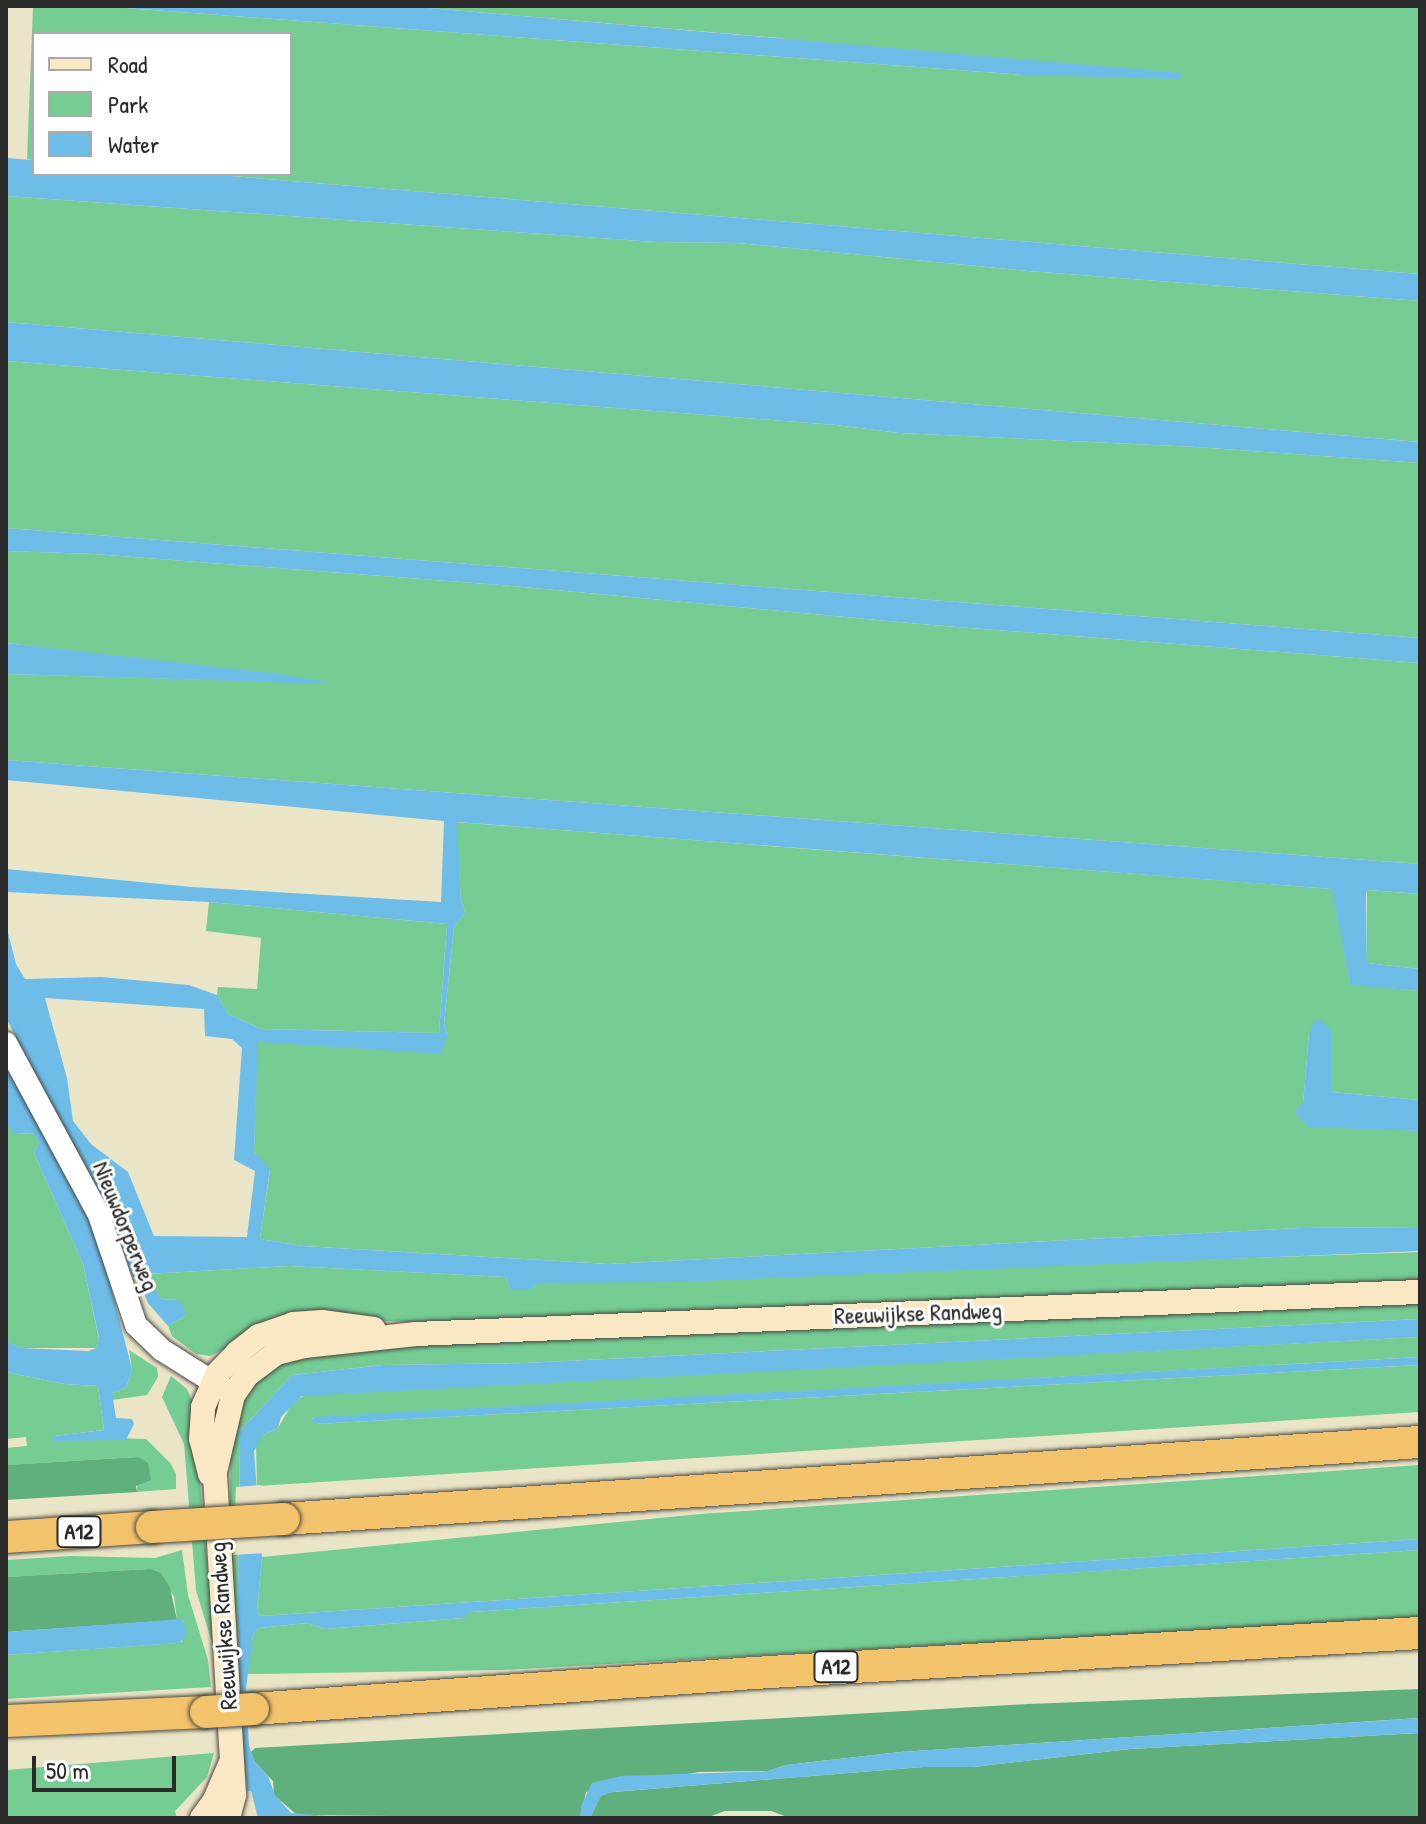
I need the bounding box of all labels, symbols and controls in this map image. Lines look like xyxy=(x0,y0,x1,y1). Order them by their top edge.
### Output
legend xyxy=(32,32,292,176)
text: Road xyxy=(108,48,147,80)
text: Park xyxy=(108,88,148,120)
text: Water xyxy=(108,128,159,160)
street label: Nieuwdorperweg xyxy=(87,1157,165,1295)
street label: Reeuwijkse Randweg xyxy=(834,1296,1002,1330)
road number: A12 xyxy=(55,1514,103,1550)
street label: Reeuwijkse Randweg xyxy=(203,1541,243,1711)
road number: A12 xyxy=(812,1649,860,1685)
scale bar xyxy=(36,1740,180,1790)
text: 50 m xyxy=(46,1754,89,1786)

